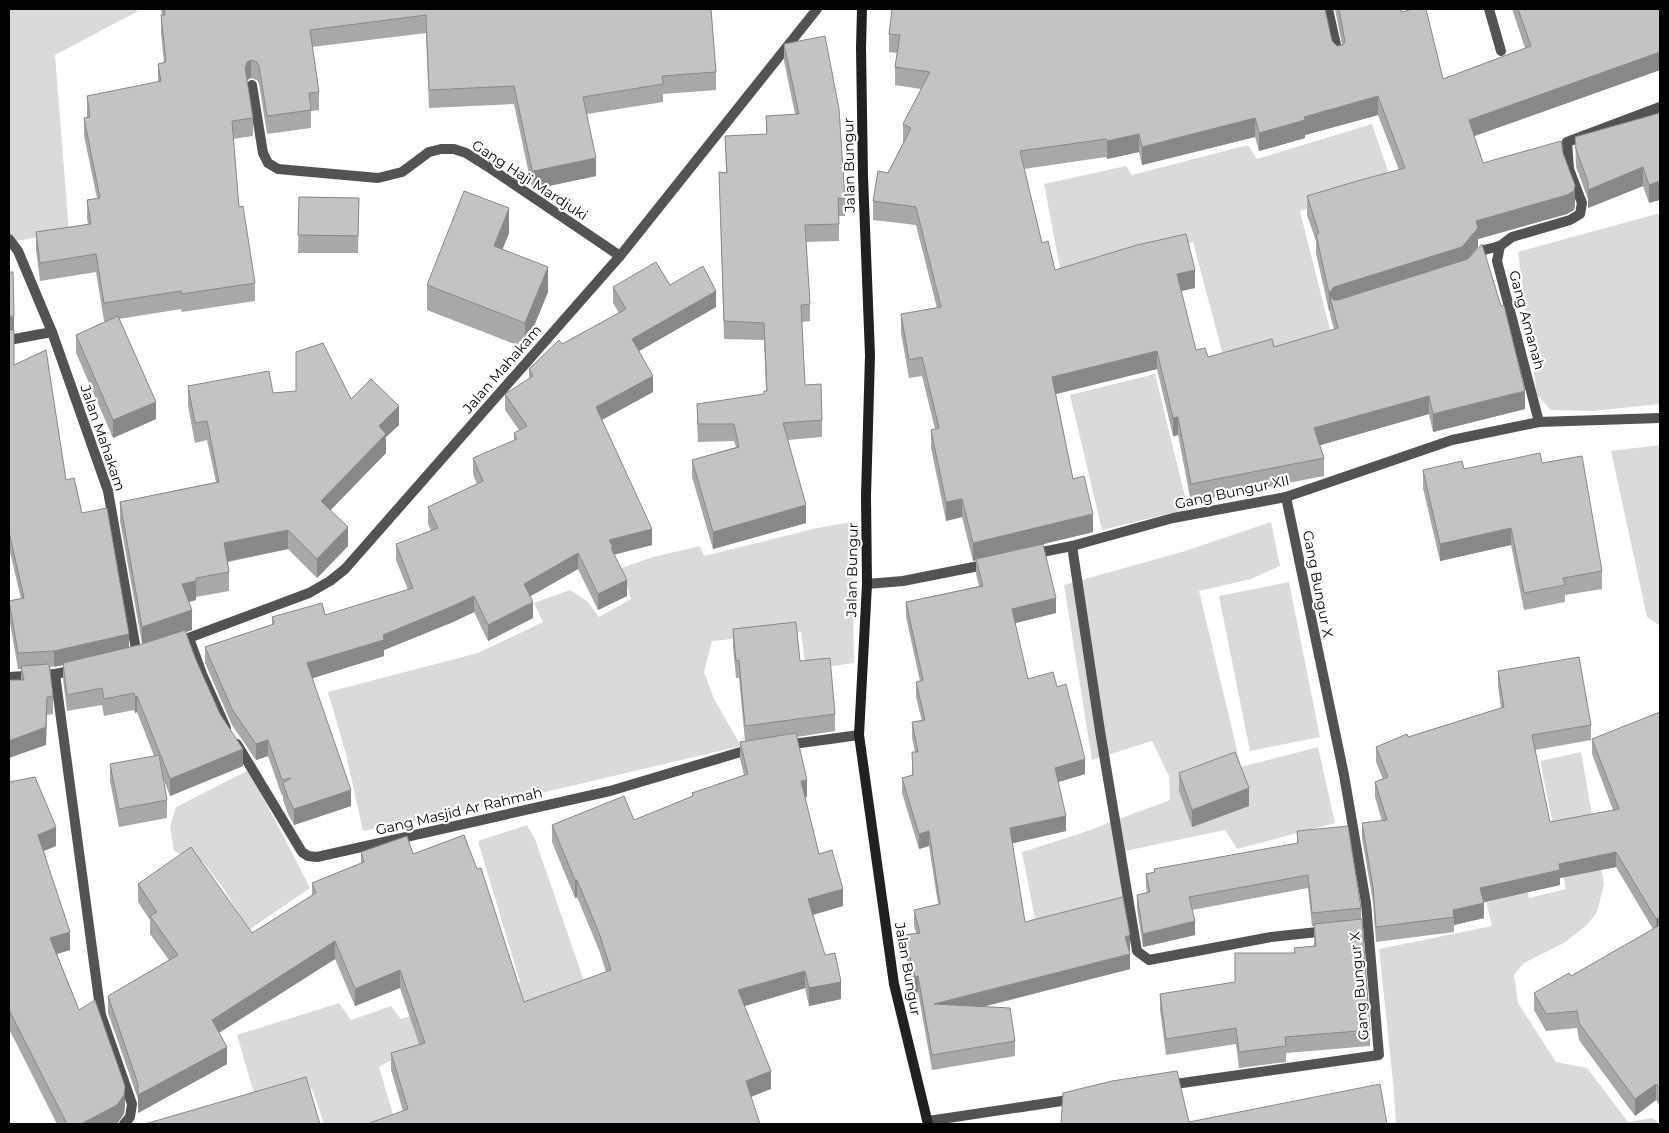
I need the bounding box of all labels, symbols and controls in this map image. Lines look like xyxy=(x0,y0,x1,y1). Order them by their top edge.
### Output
street label: Jalan Bungur xyxy=(839,117,859,213)
street label: Gang Haji Mardjuki xyxy=(469,136,591,224)
street label: Gang Amanah xyxy=(1505,268,1549,372)
street label: Jalan Mahakam xyxy=(458,321,545,418)
street label: Jalan Mahakam xyxy=(76,382,130,493)
street label: Gang Bungur XII xyxy=(1173,471,1291,513)
street label: Jalan Bungur xyxy=(842,522,862,618)
street label: Gang Bungur X xyxy=(1299,529,1337,639)
street label: Gang Masjid Ar Rahmah xyxy=(374,783,544,839)
street label: Jalan Bungur xyxy=(891,920,925,1017)
street label: Gang Bungur X xyxy=(1345,931,1373,1041)

